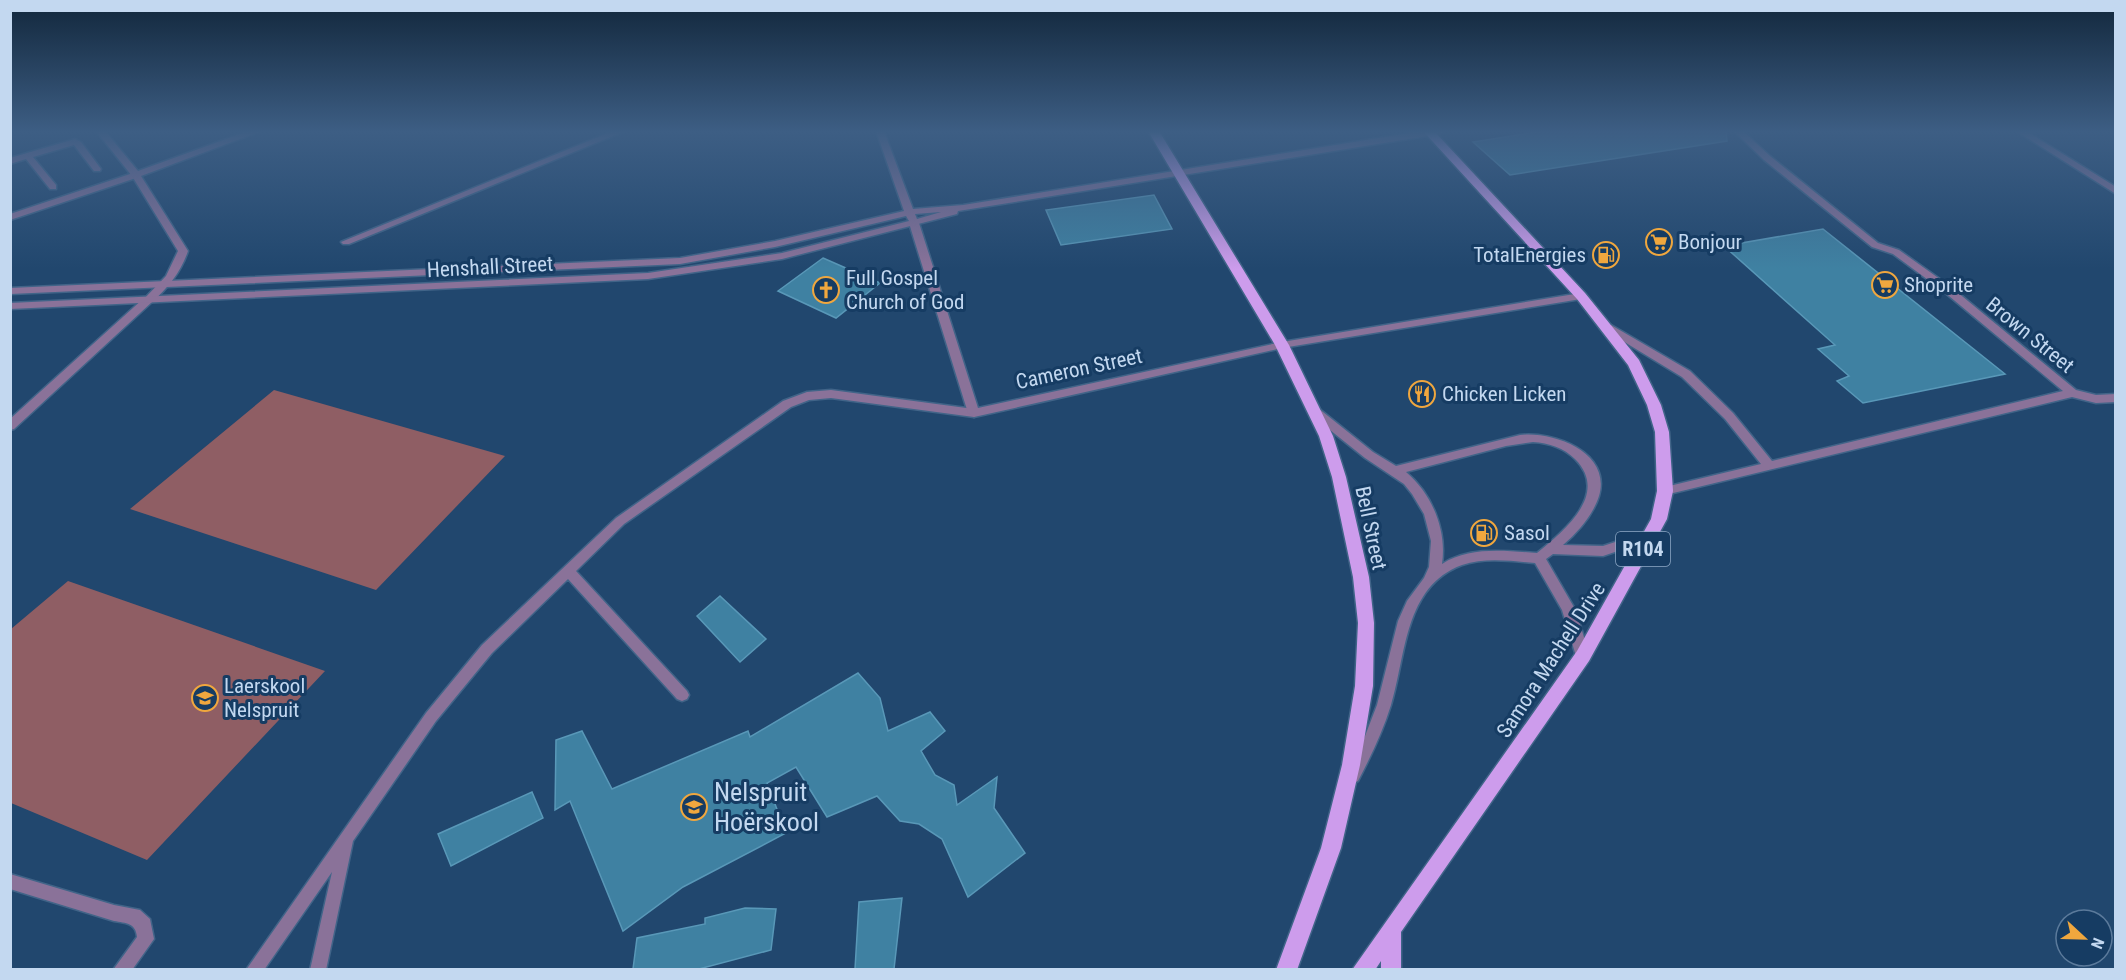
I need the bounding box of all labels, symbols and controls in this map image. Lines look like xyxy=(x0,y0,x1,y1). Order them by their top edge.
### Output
supermarket icon: Bonjour xyxy=(1644,227,1674,257)
place label: Bonjour xyxy=(1678,230,1742,254)
fuel station icon: TotalEnergies xyxy=(1591,240,1621,270)
place label: TotalEnergies xyxy=(1473,243,1586,267)
street label: Henshall Street xyxy=(426,252,554,282)
place label: Full Gospel Church of God xyxy=(846,266,964,314)
supermarket icon: Shoprite xyxy=(1870,270,1900,300)
place label: Shoprite xyxy=(1904,273,1973,297)
church icon: Full Gospel Church of God xyxy=(811,275,841,305)
street label: Brown Street xyxy=(1981,292,2079,378)
street label: Cameron Street xyxy=(1014,344,1144,394)
restaurant icon: Chicken Licken xyxy=(1407,379,1437,409)
place label: Chicken Licken xyxy=(1442,382,1566,406)
street label: Bell Street xyxy=(1350,484,1392,572)
fuel station icon: Sasol xyxy=(1469,518,1499,548)
place label: Sasol xyxy=(1504,521,1550,545)
road number: R104 xyxy=(1616,532,1670,566)
street label: Samora Machell Drive xyxy=(1492,578,1610,742)
place label: Laerskool Nelspruit xyxy=(224,674,305,722)
school or university icon: Laerskool Nelspruit xyxy=(190,683,220,713)
place label: Nelspruit Hoërskool xyxy=(714,777,819,837)
school or university icon: Nelspruit Hoërskool xyxy=(679,792,709,822)
north arrow xyxy=(2054,908,2114,968)
text: N xyxy=(2087,935,2108,952)

